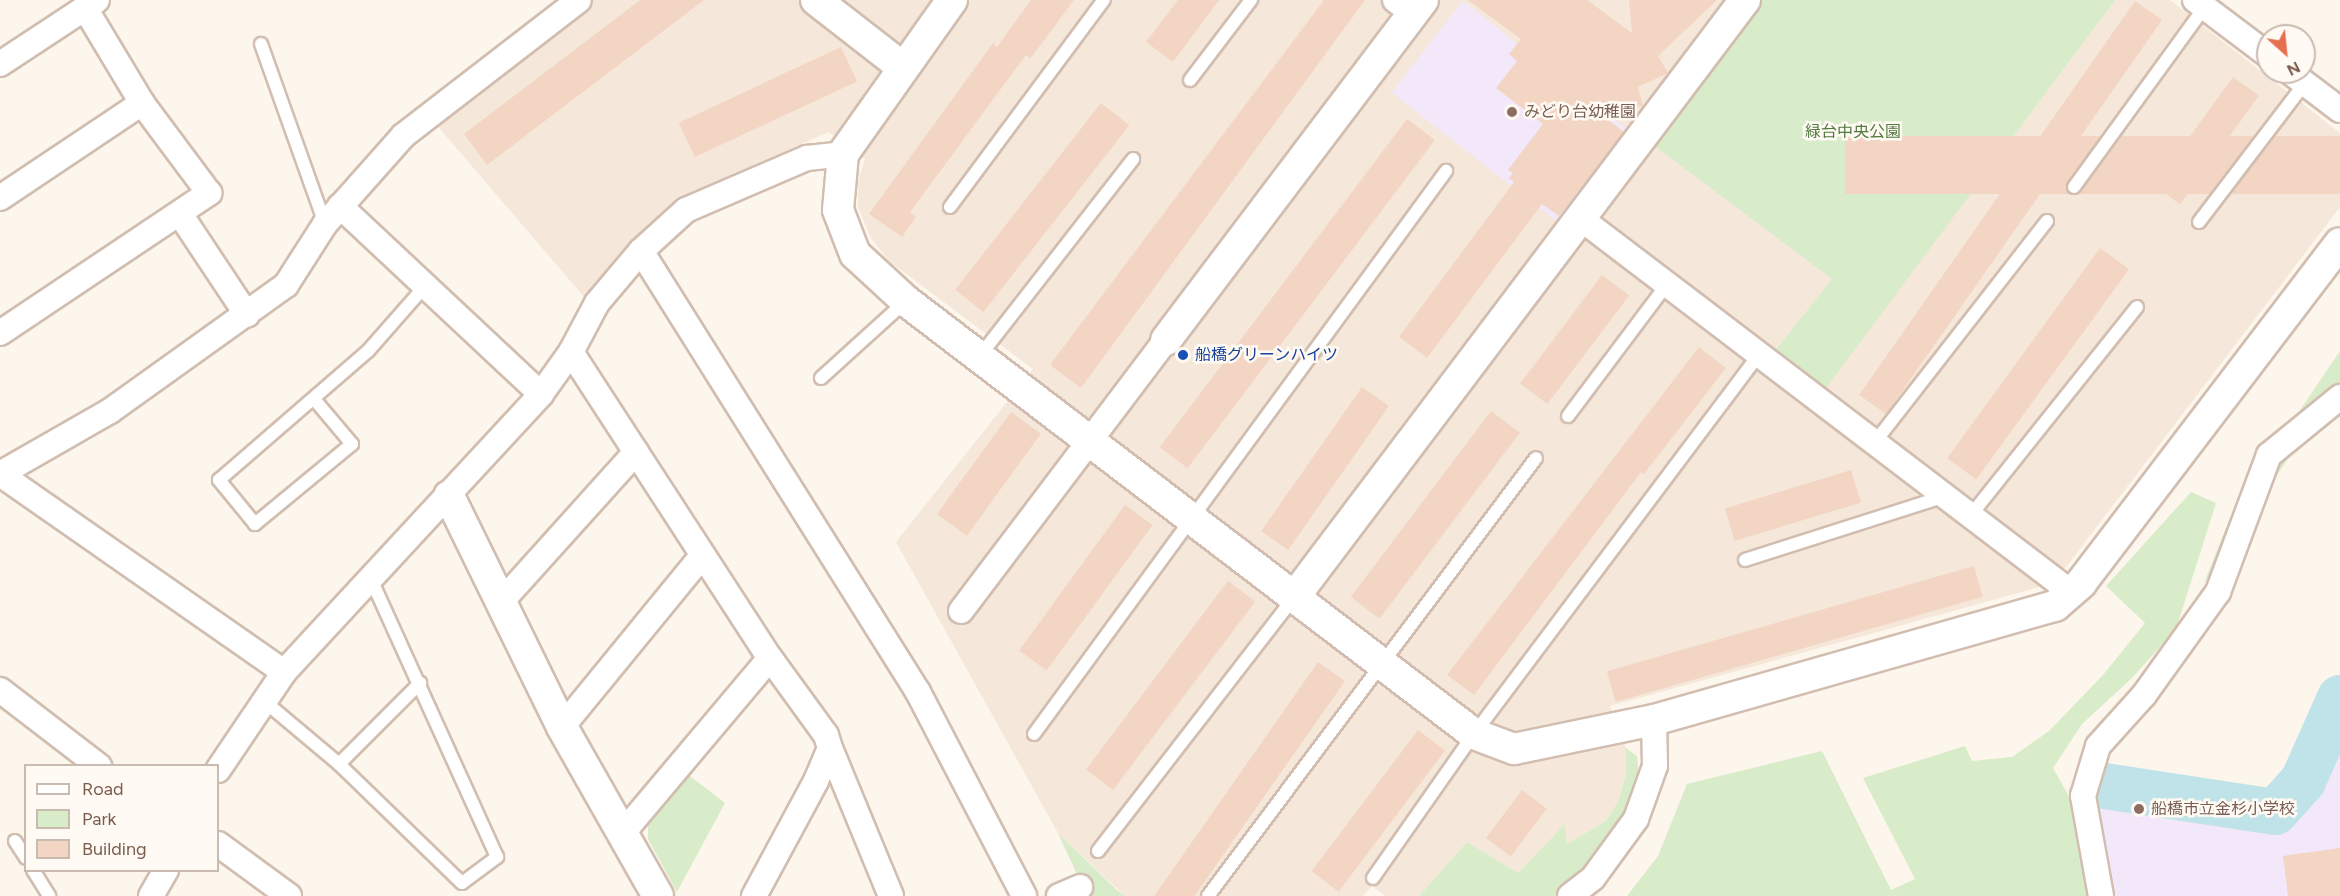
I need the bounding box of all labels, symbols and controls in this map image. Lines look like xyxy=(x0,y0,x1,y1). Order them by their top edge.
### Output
north arrow xyxy=(2256,24,2316,84)
text: N xyxy=(2284,57,2303,80)
place label: みどり台幼稚園 xyxy=(1524,102,1636,122)
marker: みどり台幼稚園 xyxy=(1505,105,1519,119)
park label: 緑台中央公園 xyxy=(1805,122,1901,142)
place label: 船橋グリーンハイツ xyxy=(1195,345,1339,365)
marker: 船橋グリーンハイツ xyxy=(1176,348,1190,362)
legend xyxy=(24,764,219,872)
text: Road xyxy=(82,778,123,800)
place label: 船橋市立金杉小学校 xyxy=(2151,799,2295,819)
marker: 船橋市立金杉小学校 xyxy=(2132,802,2146,816)
text: Park xyxy=(82,808,116,830)
text: Building xyxy=(82,838,147,860)

